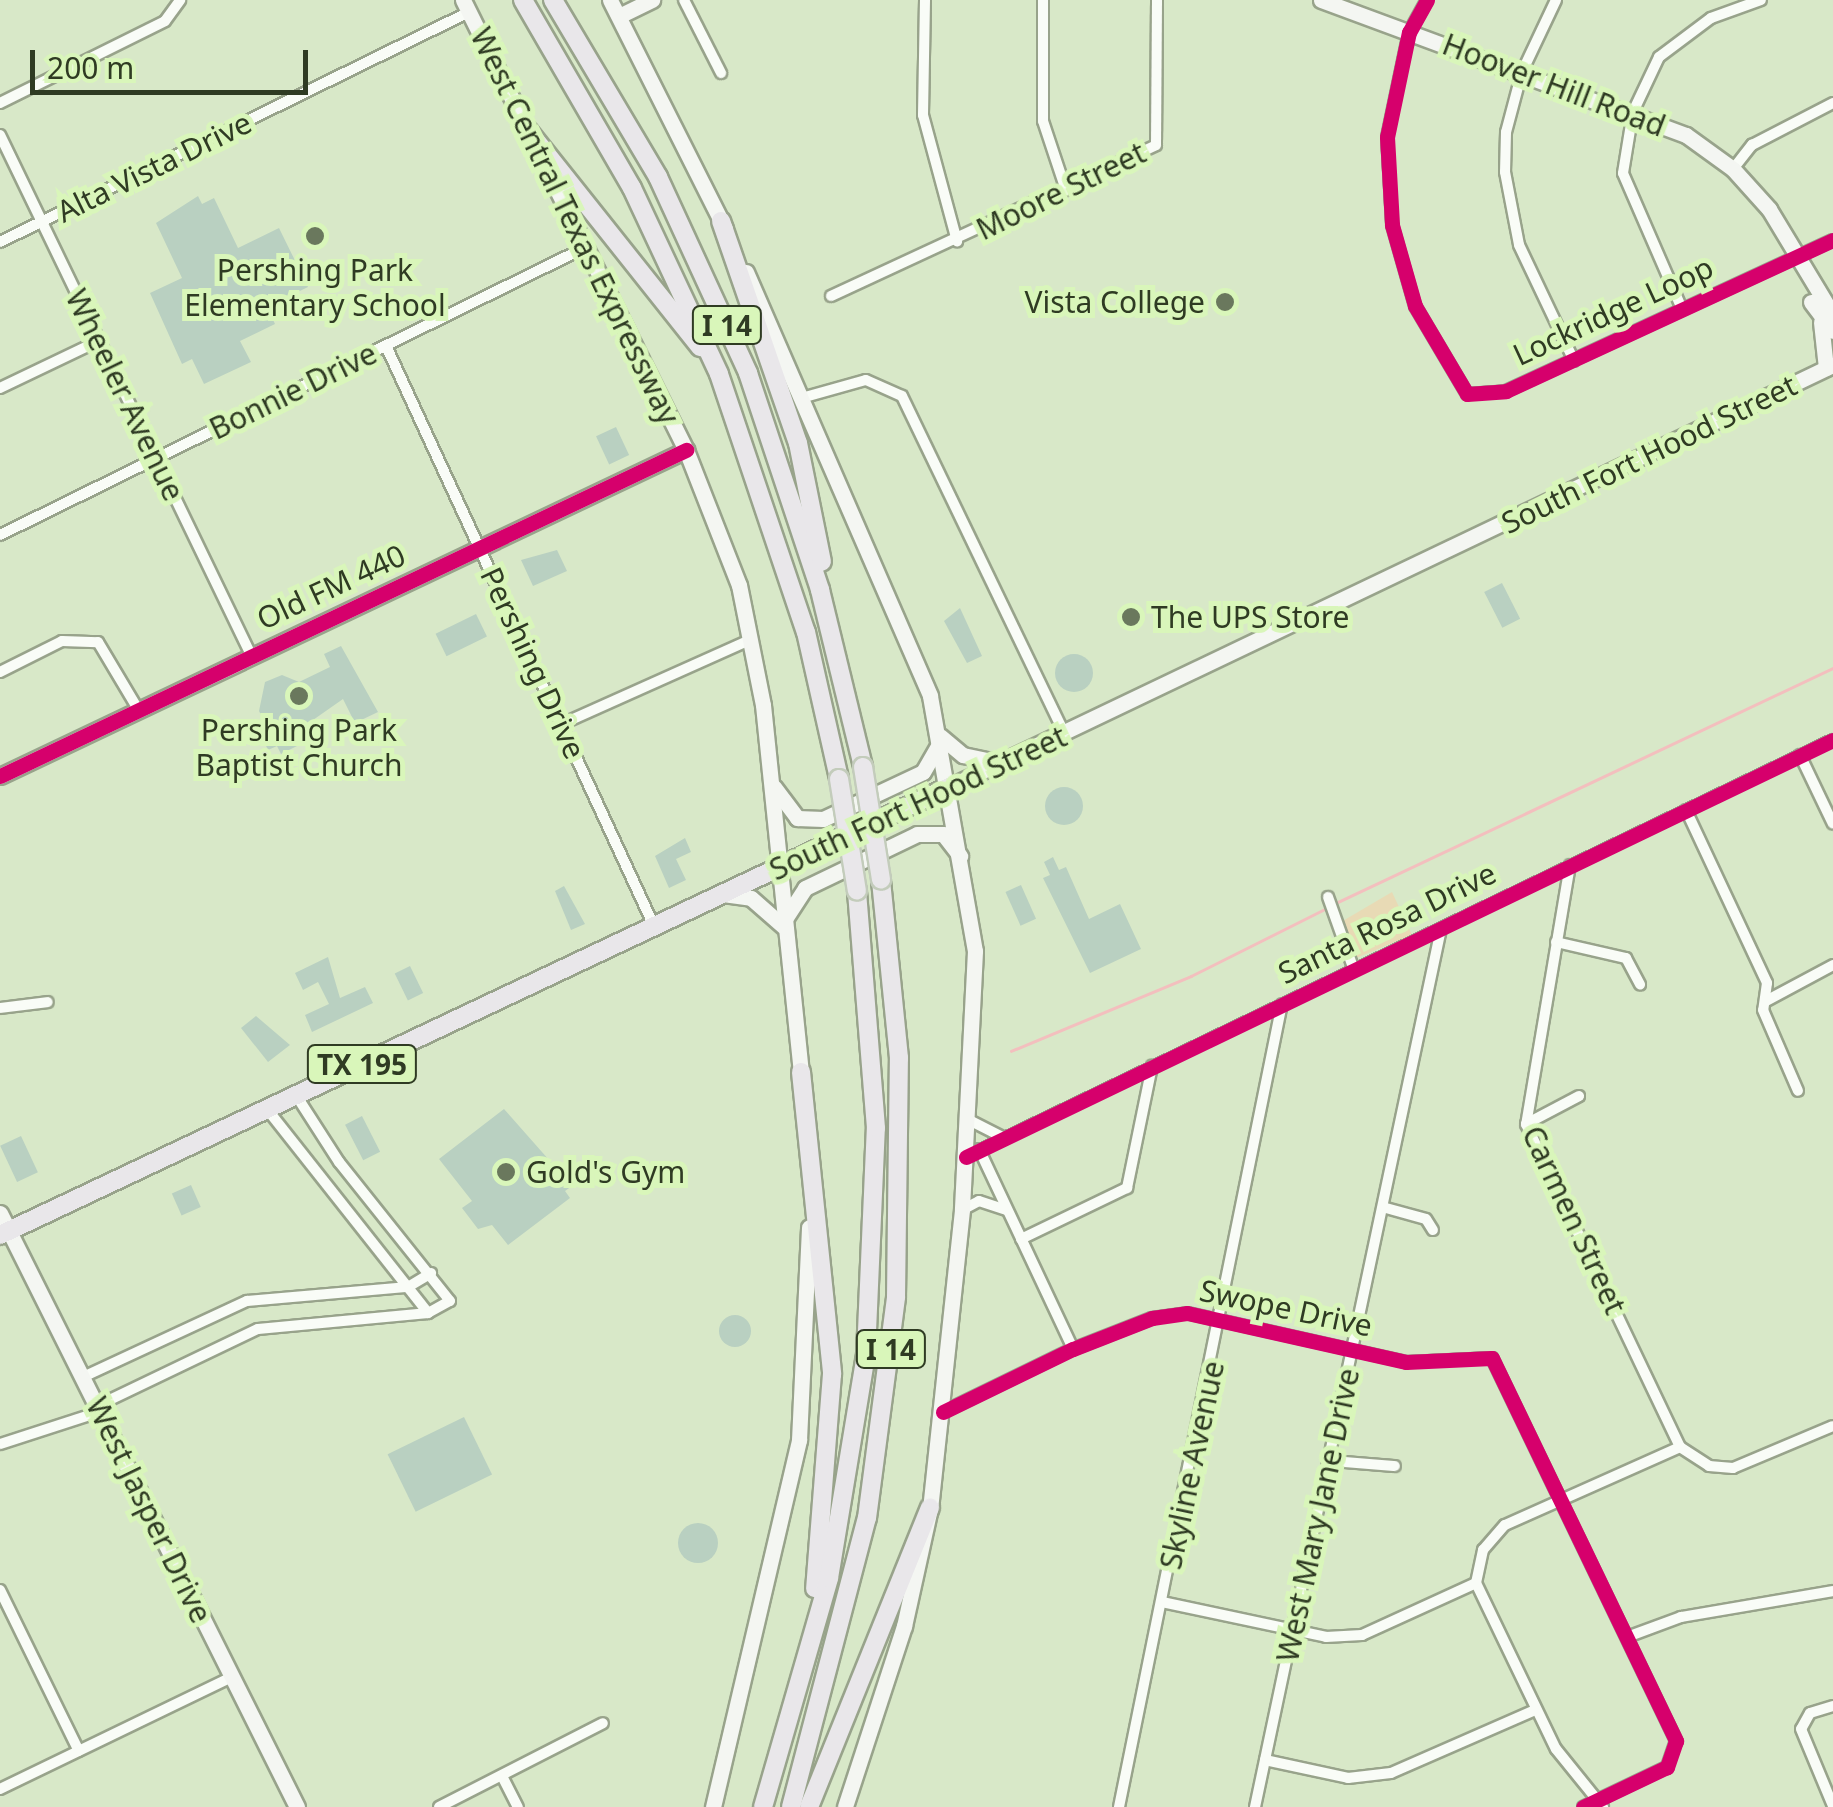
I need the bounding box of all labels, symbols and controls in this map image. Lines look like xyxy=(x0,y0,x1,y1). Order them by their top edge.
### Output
street label: West Central Texas Expressway xyxy=(463,22,687,430)
street label: Hoover Hill Road xyxy=(1438,26,1670,144)
scale bar xyxy=(35,30,312,92)
text: 200 m xyxy=(47,47,134,88)
street label: Alta Vista Drive xyxy=(51,104,257,230)
street label: Moore Street xyxy=(971,135,1151,247)
marker: Pershing Park Elementary School xyxy=(304,225,326,247)
street label: Lockridge Loop xyxy=(1507,249,1719,373)
place label: Pershing Park Elementary School xyxy=(184,252,446,322)
street label: Wheeler Avenue xyxy=(58,284,192,506)
place label: Vista College xyxy=(1025,284,1205,320)
marker: Vista College xyxy=(1214,291,1236,313)
road number: I 14 xyxy=(690,302,764,348)
street label: Bonnie Drive xyxy=(204,335,382,447)
street label: South Fort Hood Street xyxy=(1496,367,1802,541)
street label: Old FM 440 xyxy=(251,537,411,637)
street label: Pershing Drive xyxy=(473,562,593,764)
place label: The UPS Store xyxy=(1151,599,1349,635)
marker: The UPS Store xyxy=(1120,606,1142,628)
marker: Pershing Park Baptist Church xyxy=(288,685,310,707)
place label: Pershing Park Baptist Church xyxy=(195,712,403,782)
street label: South Fort Hood Street xyxy=(764,718,1072,888)
street label: Santa Rosa Drive xyxy=(1272,855,1502,991)
road number: TX 195 xyxy=(304,1041,420,1087)
street label: Carmen Street xyxy=(1515,1120,1633,1320)
place label: Gold's Gym xyxy=(526,1154,685,1190)
marker: Gold's Gym xyxy=(495,1161,517,1183)
street label: Swope Drive xyxy=(1196,1272,1376,1344)
road number: I 14 xyxy=(854,1326,928,1372)
street label: Skyline Avenue xyxy=(1152,1358,1232,1572)
street label: West Mary Jane Drive xyxy=(1269,1365,1367,1665)
street label: West Jasper Drive xyxy=(79,1391,219,1629)

